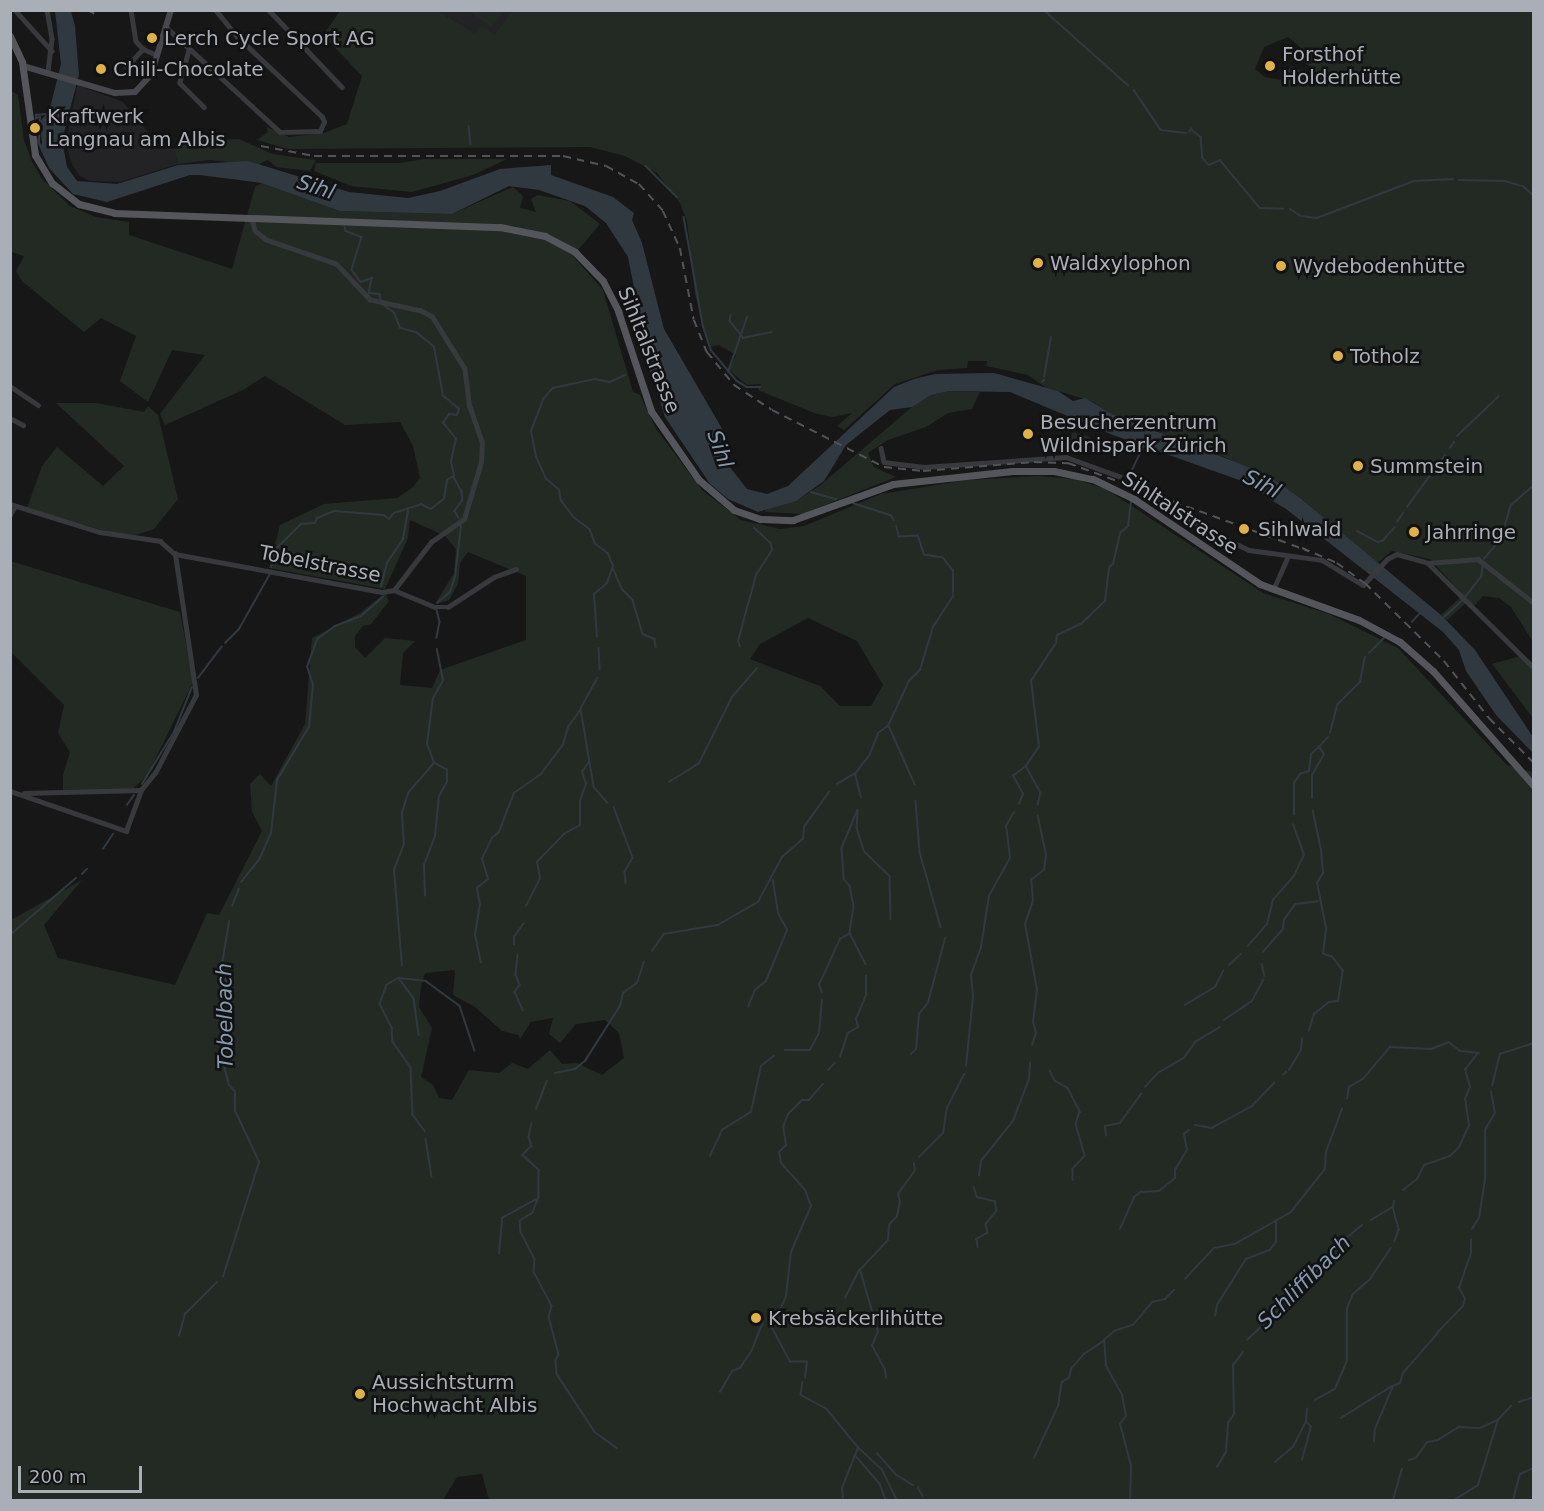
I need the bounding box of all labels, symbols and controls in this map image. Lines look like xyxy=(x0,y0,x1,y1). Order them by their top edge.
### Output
place label: Lerch Cycle Sport AG xyxy=(164,26,375,50)
marker: Lerch Cycle Sport AG xyxy=(145,31,159,45)
place label: Forsthof Holderhütte xyxy=(1282,42,1401,89)
place label: Chili-Chocolate xyxy=(113,57,264,81)
marker: Forsthof Holderhütte xyxy=(1263,59,1277,73)
marker: Chili-Chocolate xyxy=(94,62,108,76)
place label: Kraftwerk Langnau am Albis xyxy=(47,104,226,151)
marker: Kraftwerk Langnau am Albis xyxy=(28,121,42,135)
water label: Sihl xyxy=(294,169,338,205)
place label: Waldxylophon xyxy=(1050,251,1191,275)
place label: Wydebodenhütte xyxy=(1293,254,1465,278)
marker: Waldxylophon xyxy=(1031,256,1045,270)
marker: Wydebodenhütte xyxy=(1274,259,1288,273)
street label: Sihltalstrasse xyxy=(613,283,685,417)
place label: Totholz xyxy=(1350,344,1420,368)
marker: Totholz xyxy=(1331,349,1345,363)
place label: Besucherzentrum Wildnispark Zürich xyxy=(1040,410,1227,457)
water label: Sihl xyxy=(702,427,738,471)
marker: Besucherzentrum Wildnispark Zürich xyxy=(1021,427,1035,441)
place label: Summstein xyxy=(1370,454,1483,478)
marker: Summstein xyxy=(1351,459,1365,473)
water label: Sihl xyxy=(1239,464,1285,504)
street label: Sihltalstrasse xyxy=(1117,466,1243,560)
place label: Sihlwald xyxy=(1258,517,1341,541)
marker: Sihlwald xyxy=(1235,520,1253,538)
place label: Jahrringe xyxy=(1426,520,1516,544)
marker: Jahrringe xyxy=(1407,525,1421,539)
street label: Tobelstrasse xyxy=(257,540,383,588)
water label: Tobelbach xyxy=(211,963,239,1069)
water label: Schliffibach xyxy=(1252,1230,1356,1334)
place label: Krebsäckerlihütte xyxy=(768,1306,943,1330)
marker: Krebsäckerlihütte xyxy=(749,1311,763,1325)
place label: Aussichtsturm Hochwacht Albis xyxy=(372,1370,537,1417)
marker: Aussichtsturm Hochwacht Albis xyxy=(353,1387,367,1401)
scale bar xyxy=(21,1454,146,1492)
text: 200 m xyxy=(29,1466,87,1487)

